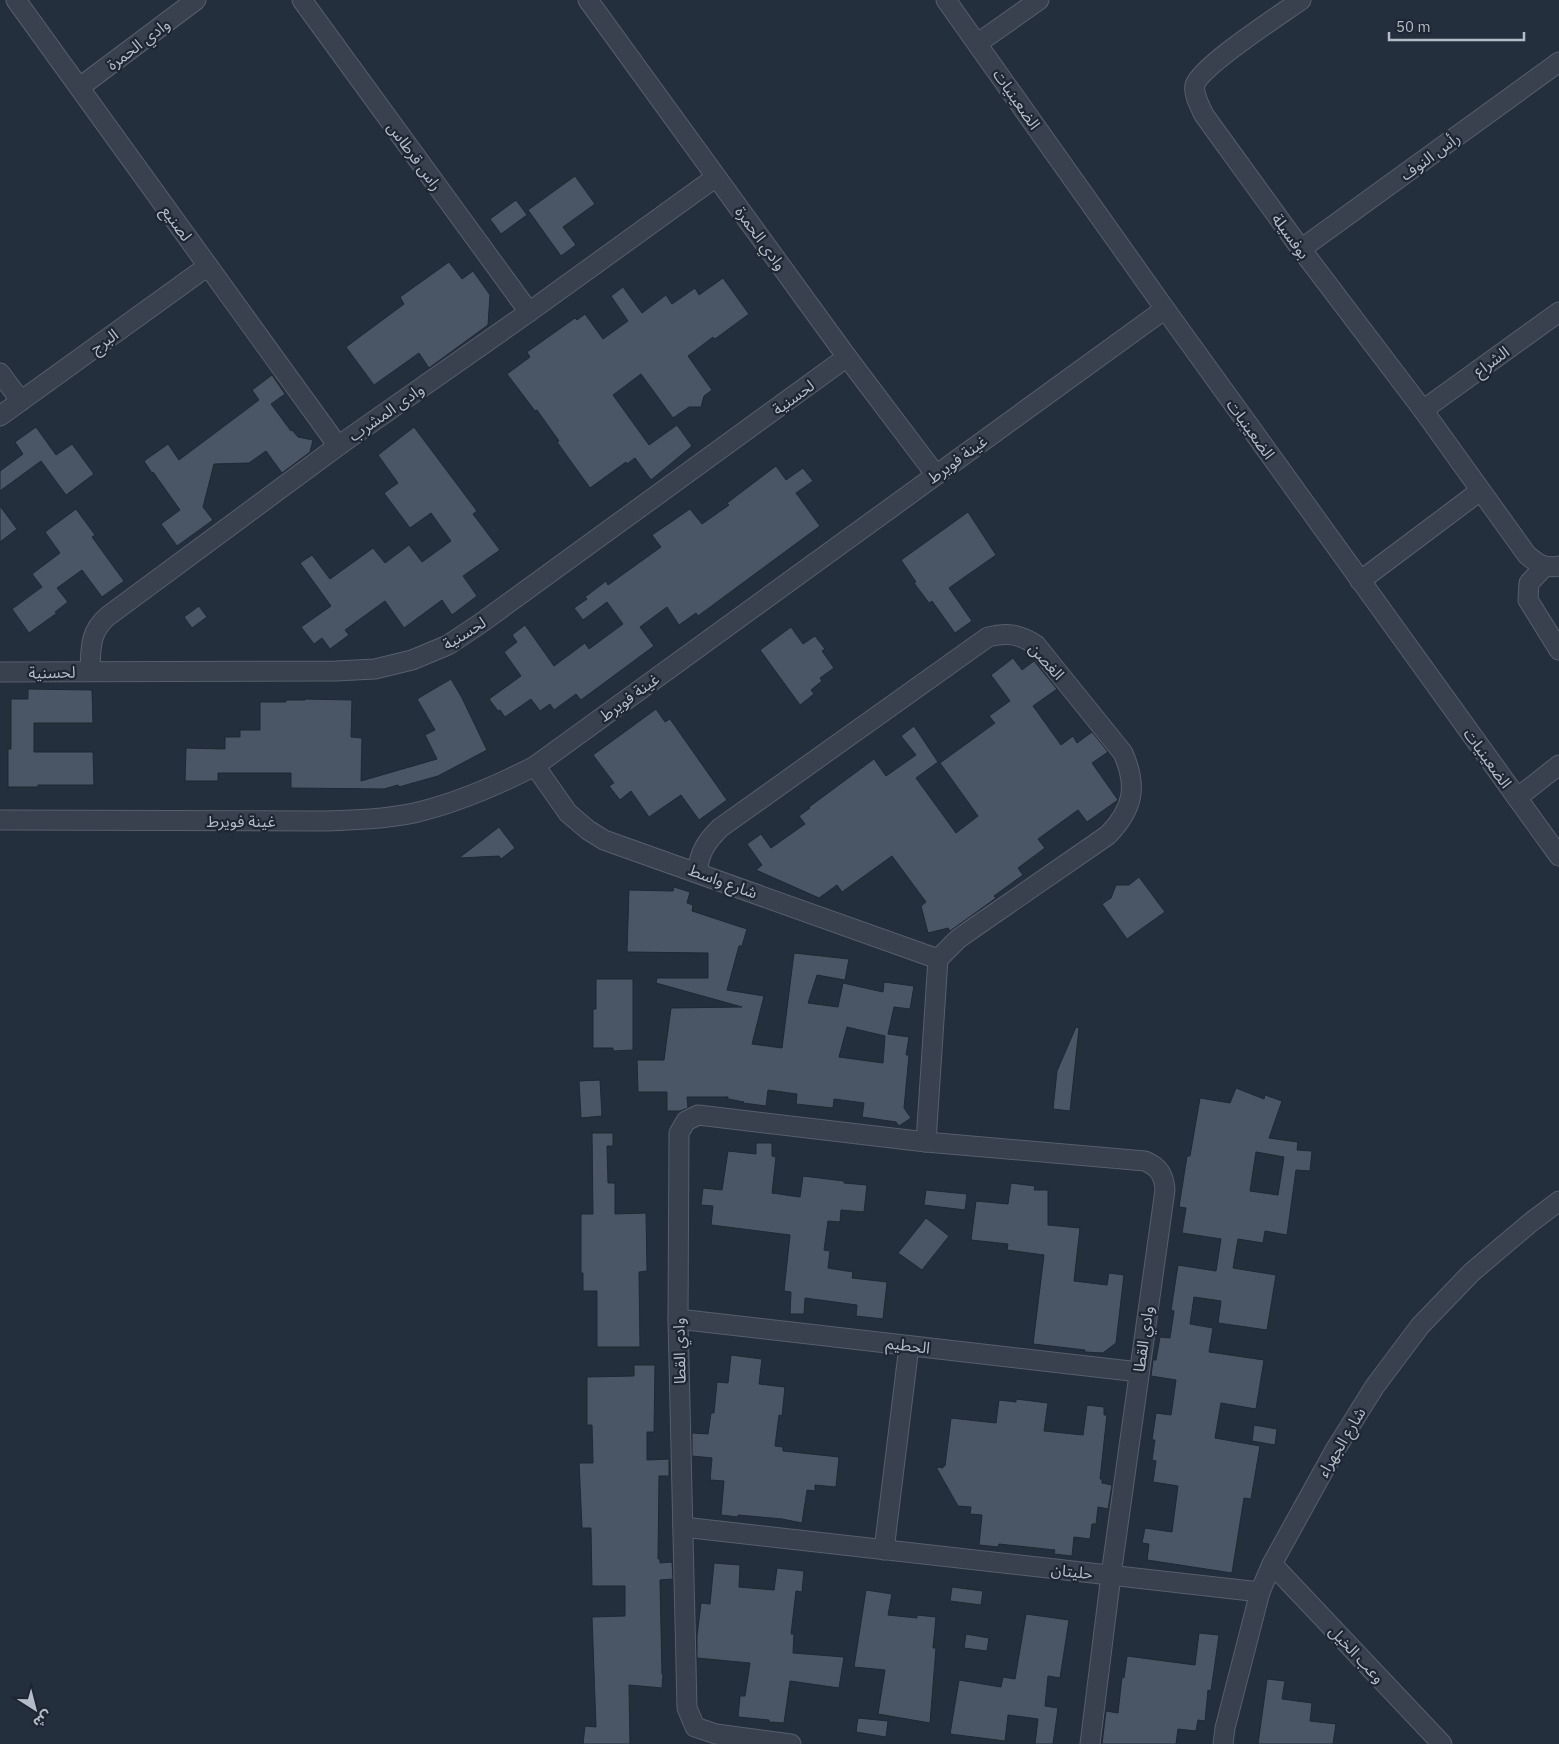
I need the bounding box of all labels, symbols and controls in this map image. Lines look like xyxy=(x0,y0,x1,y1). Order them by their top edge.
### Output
scale bar xyxy=(1389,10,1524,42)
street label: وادي الحمرة xyxy=(102,14,175,76)
text: 50 m xyxy=(1396,17,1431,36)
street label: الضعينيات xyxy=(989,65,1045,133)
street label: راس قرطاس xyxy=(383,118,447,194)
street label: رأس النوف xyxy=(1396,128,1464,184)
street label: لصنيع xyxy=(155,201,197,247)
street label: وادي الحمرة xyxy=(729,202,791,275)
street label: بوفسيلة xyxy=(1268,209,1314,263)
street label: البرج xyxy=(86,324,124,360)
street label: الشراع xyxy=(1469,341,1515,383)
street label: لحسنية xyxy=(768,375,818,419)
street label: وادى المشرب xyxy=(344,379,428,445)
street label: الضعينيات xyxy=(1222,395,1280,463)
street label: غينة فويرط xyxy=(923,431,991,487)
street label: لحسنية xyxy=(439,612,489,654)
street label: الغصن xyxy=(1025,638,1069,684)
street label: لحسنية xyxy=(28,662,76,682)
street label: غينة فويرط xyxy=(595,669,663,725)
street label: الضعينيات xyxy=(1459,724,1517,792)
street label: غينة فويرط xyxy=(206,811,276,831)
street label: شارع واسط xyxy=(685,859,760,905)
street label: وادي القطا xyxy=(1128,1305,1160,1374)
street label: وادي القطا xyxy=(668,1318,692,1384)
street label: الحطيم xyxy=(884,1332,931,1361)
street label: شارع الجهراء xyxy=(1312,1404,1372,1482)
street label: حليتان xyxy=(1050,1559,1094,1583)
street label: وعب الخيل xyxy=(1325,1621,1389,1687)
north arrow xyxy=(10,1684,60,1734)
text: ش xyxy=(30,1707,56,1732)

